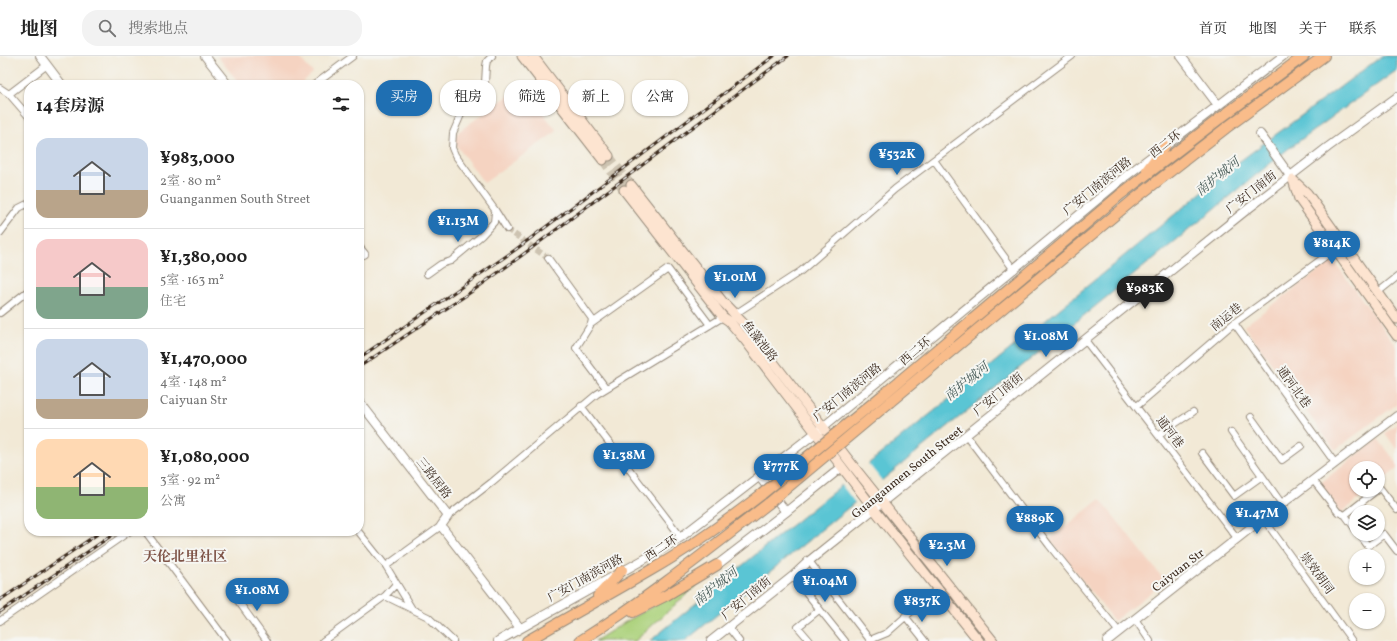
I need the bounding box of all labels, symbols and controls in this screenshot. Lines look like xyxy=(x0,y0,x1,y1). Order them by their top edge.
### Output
search box xyxy=(82,10,362,46)
text: 地图 xyxy=(20,17,58,43)
icon: search xyxy=(96,17,118,39)
text: 搜索地点 xyxy=(128,19,188,40)
text: 首页 xyxy=(1199,20,1227,39)
text: 地图 xyxy=(1249,20,1277,39)
text: 关于 xyxy=(1299,20,1327,39)
text: 联系 xyxy=(1349,20,1377,39)
chip: 买房 xyxy=(376,80,432,116)
chip: 租房 xyxy=(440,80,496,116)
chip: 筛选 xyxy=(504,80,560,116)
chip: 新上 xyxy=(568,80,624,116)
chip: 公寓 xyxy=(632,80,688,116)
icon: filters xyxy=(330,93,352,115)
text: 14套房源 xyxy=(36,95,104,118)
street label: 西二环 xyxy=(1147,127,1185,162)
pin: ¥532K xyxy=(869,142,925,176)
text: ¥532K xyxy=(878,146,916,164)
text: ¥983,000 xyxy=(160,147,235,170)
water label: 南护城河 xyxy=(1192,153,1246,201)
icon: home xyxy=(68,154,116,202)
street label: 广安门南滨河路 xyxy=(1060,154,1135,219)
street label: 广安门南街 xyxy=(1223,167,1281,218)
text: 2室 · 80 m² xyxy=(160,173,221,191)
text: Guanganmen South Street xyxy=(160,191,310,209)
pin: ¥1.13M xyxy=(425,209,491,243)
text: ¥1.13M xyxy=(437,213,479,231)
pin: ¥814K xyxy=(1304,231,1360,265)
text: ¥814K xyxy=(1313,235,1351,253)
text: ¥1,380,000 xyxy=(160,246,247,269)
icon: home xyxy=(68,255,116,303)
pin: ¥1.01M xyxy=(702,265,768,299)
text: ¥1.01M xyxy=(714,269,756,287)
text: 5室 · 163 m² xyxy=(160,272,224,290)
pin: ¥983K xyxy=(1117,276,1173,310)
text: ¥983K xyxy=(1126,280,1164,298)
text: 住宅 xyxy=(160,293,186,311)
street label: 南运巷 xyxy=(1208,300,1246,335)
street label: 鱼藻池路 xyxy=(738,318,780,365)
pin: ¥1.08M xyxy=(1013,324,1079,358)
text: ¥1.08M xyxy=(1024,328,1068,346)
street label: 西二环 xyxy=(897,334,935,369)
text: ¥1,470,000 xyxy=(160,348,247,371)
icon: home xyxy=(68,355,116,403)
water label: 南护城河 xyxy=(941,358,995,406)
street label: 广安门南滨河路 xyxy=(810,360,885,425)
street label: 通河北巷 xyxy=(1273,363,1314,412)
street label: 广安门南街 xyxy=(970,369,1028,420)
text: 4室 · 148 m² xyxy=(160,374,227,392)
text: Caiyuan Str xyxy=(160,392,227,410)
street label: 通河巷 xyxy=(1152,413,1186,452)
street label: Guanganmen South Street xyxy=(849,423,967,523)
pin: ¥1.38M xyxy=(591,443,657,477)
text: ¥1,080,000 xyxy=(160,446,249,469)
text: ¥1.38M xyxy=(602,447,646,465)
pin: ¥777K xyxy=(753,454,809,488)
icon: home xyxy=(68,455,116,503)
street label: 三路居路 xyxy=(412,455,454,502)
text: ¥777K xyxy=(763,458,799,476)
map controls xyxy=(1349,461,1385,629)
button: locate xyxy=(1349,461,1385,497)
text: 3室 · 92 m² xyxy=(160,472,220,490)
text: 公寓 xyxy=(160,493,186,511)
pin: ¥1.47M xyxy=(1224,501,1290,535)
text: ¥1.47M xyxy=(1235,505,1279,523)
button: layers xyxy=(1349,505,1385,541)
pin: ¥889K xyxy=(1007,506,1063,540)
text: ¥889K xyxy=(1016,510,1054,528)
street label: 西二环 xyxy=(642,532,681,565)
pin: ¥2.3M xyxy=(919,533,975,567)
text: ¥2.3M xyxy=(928,537,966,555)
street label: Caiyuan Str xyxy=(1149,545,1208,596)
district label: 天伦北里社区 xyxy=(143,548,227,567)
street label: 崇效胡同 xyxy=(1296,549,1337,598)
button: + xyxy=(1349,549,1385,585)
street label: 广安门南滨河路 xyxy=(545,552,626,606)
water label: 南护城河 xyxy=(690,563,744,611)
pin: ¥1.04M xyxy=(792,569,858,603)
street label: 广安门南街 xyxy=(718,573,776,624)
text: ¥1.04M xyxy=(802,573,848,591)
pin: ¥1.08M xyxy=(224,578,290,612)
text: ¥1.08M xyxy=(235,582,279,600)
pin: ¥837K xyxy=(894,589,950,623)
text: ¥837K xyxy=(903,593,941,611)
button: − xyxy=(1349,593,1385,629)

